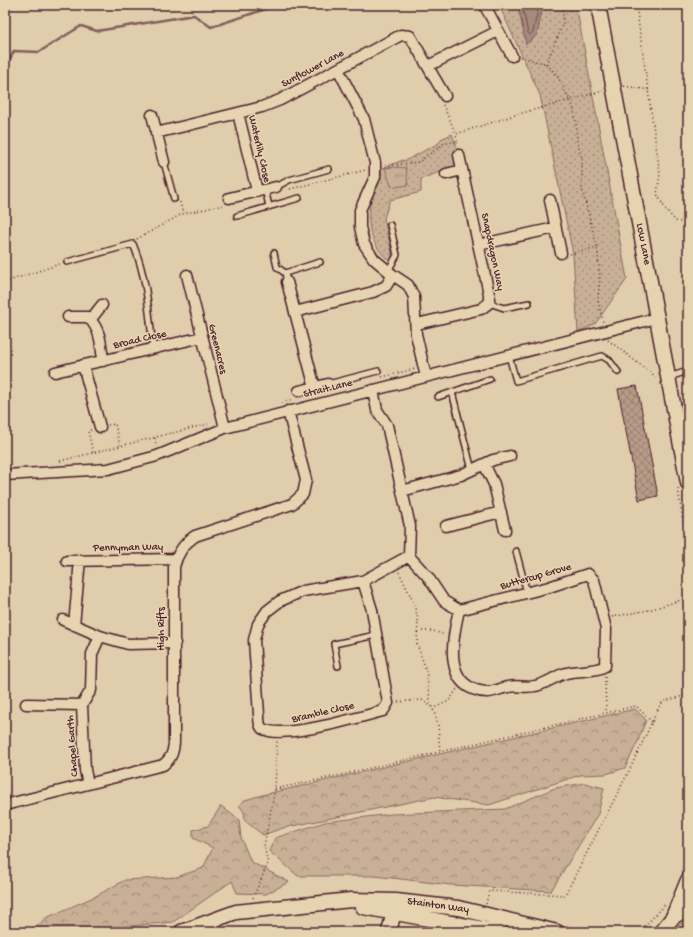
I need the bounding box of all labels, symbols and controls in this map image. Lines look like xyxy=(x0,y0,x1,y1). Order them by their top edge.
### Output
street label: Sunflower Lane xyxy=(280,47,346,90)
street label: Waterlily Close xyxy=(245,114,273,184)
street label: Snapdragon Way xyxy=(478,212,506,292)
street label: Low Lane xyxy=(633,222,653,266)
street label: Greenacres xyxy=(205,323,229,376)
street label: Broad Close xyxy=(111,328,168,352)
street label: Strait Lane xyxy=(302,377,354,401)
street label: Pennyman Way xyxy=(92,541,164,555)
street label: Buttercup Grove xyxy=(498,561,573,593)
street label: High Rifts xyxy=(155,606,168,651)
street label: Bramble Close xyxy=(290,700,356,726)
street label: Chapel Garth xyxy=(65,715,81,777)
street label: Stainton Way xyxy=(406,896,470,916)

